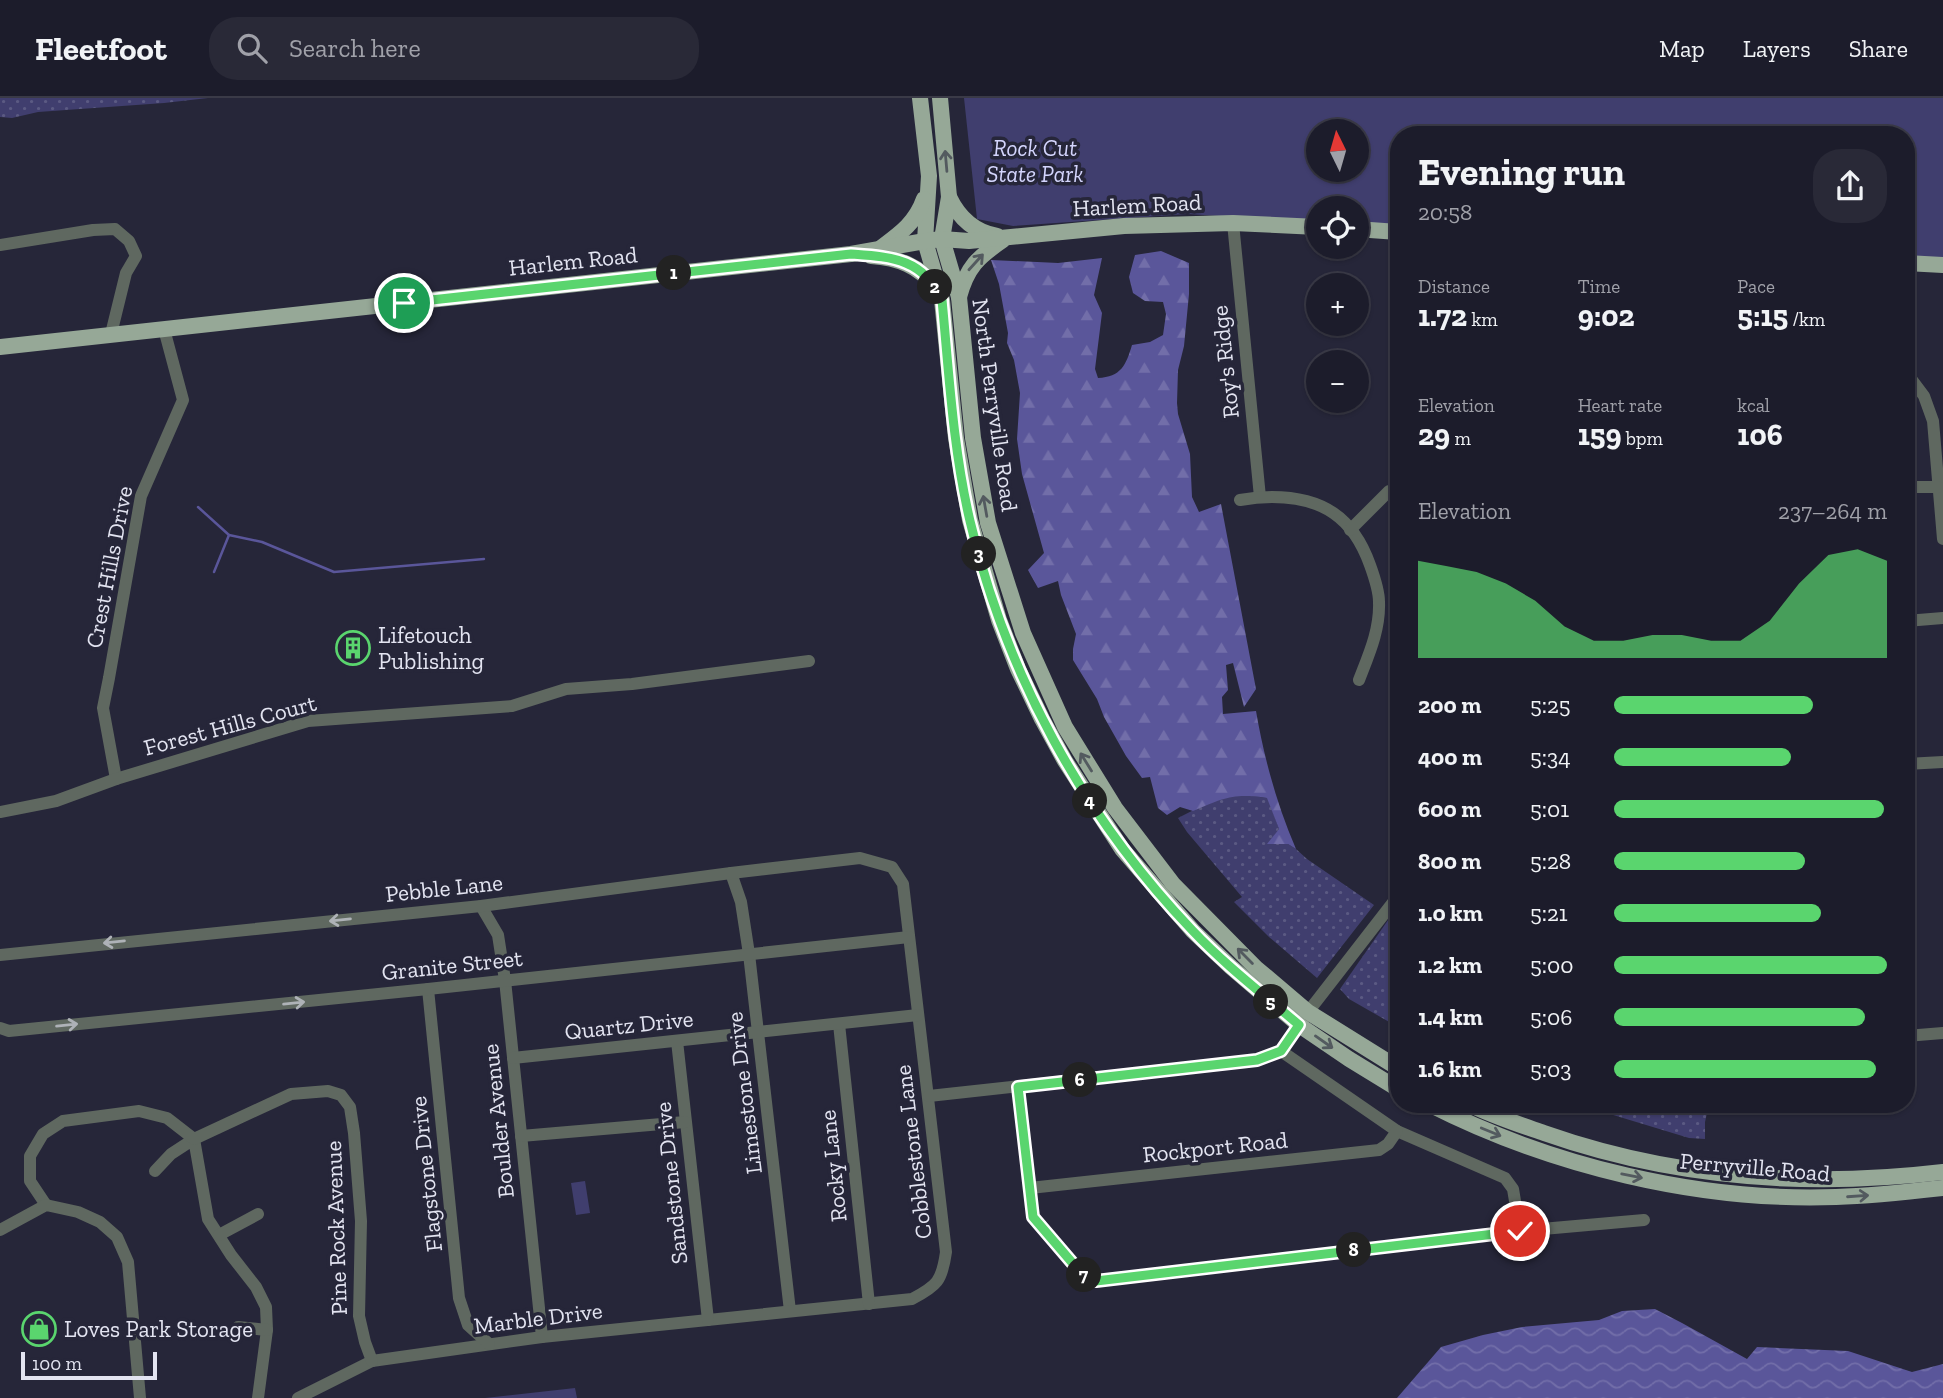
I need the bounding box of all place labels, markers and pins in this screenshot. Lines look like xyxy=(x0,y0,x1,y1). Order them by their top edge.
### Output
pin: 1 xyxy=(656,256,692,290)
pin: 2 xyxy=(918,270,953,304)
pin xyxy=(374,273,434,333)
pin: 3 xyxy=(962,536,996,572)
place label: Lifetouch Publishing xyxy=(378,621,485,675)
building icon: Lifetouch Publishing xyxy=(334,629,372,667)
pin: 4 xyxy=(1072,784,1108,818)
pin: 5 xyxy=(1254,984,1288,1020)
pin: 6 xyxy=(1062,1062,1098,1098)
pin xyxy=(1490,1201,1550,1261)
pin: 8 xyxy=(1336,1232,1372,1268)
pin: 7 xyxy=(1066,1258,1102,1292)
shop icon: Loves Park Storage xyxy=(20,1310,58,1348)
place label: Loves Park Storage xyxy=(64,1315,253,1343)

